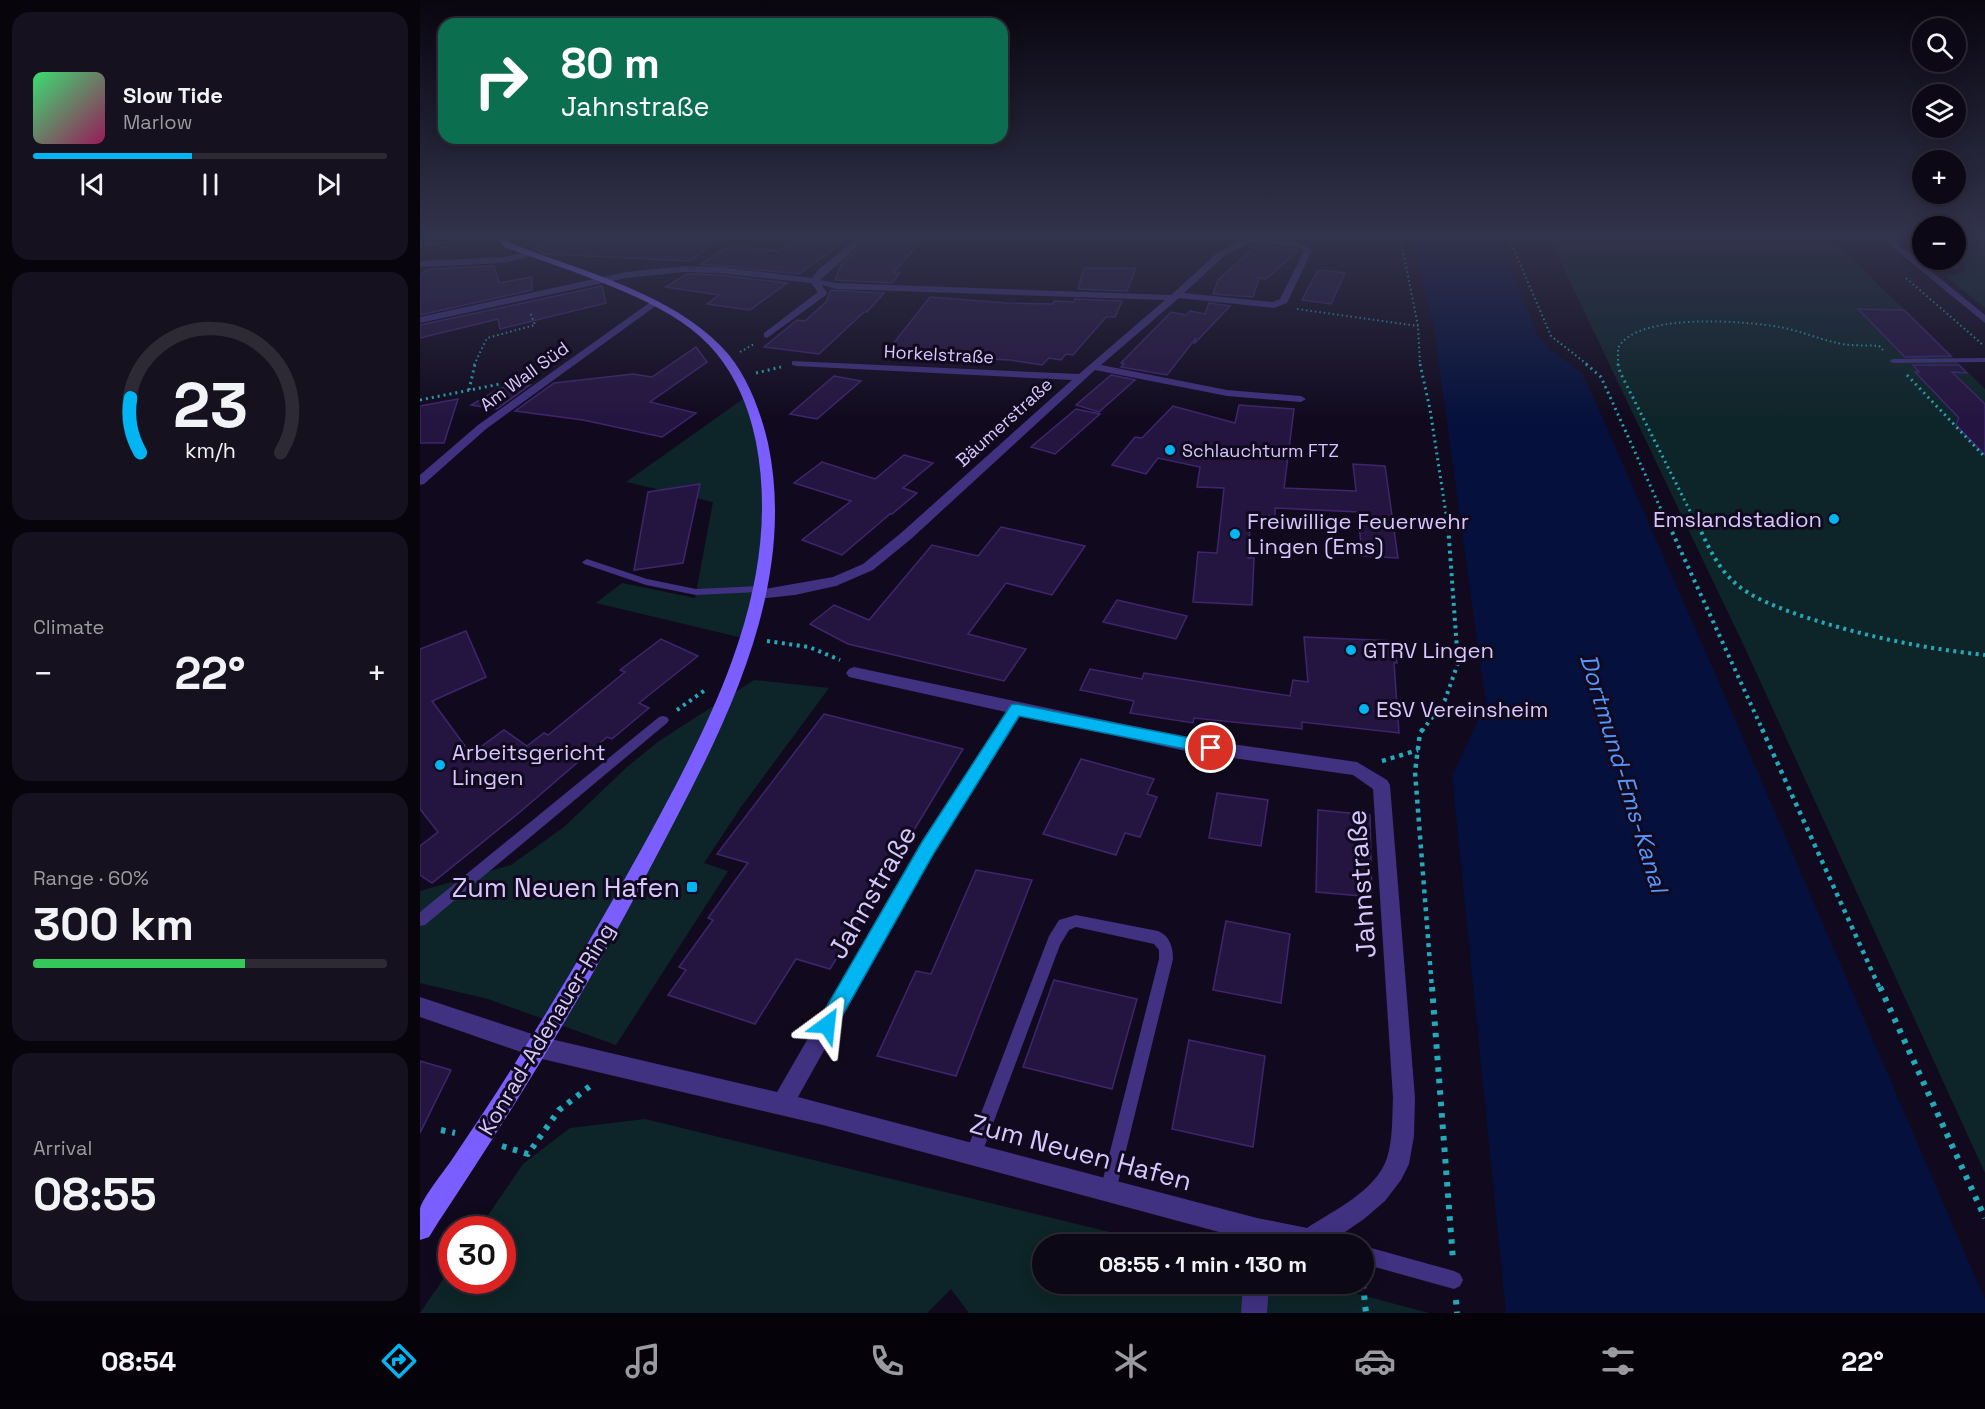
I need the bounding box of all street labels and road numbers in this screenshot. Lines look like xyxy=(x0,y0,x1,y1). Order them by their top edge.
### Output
street label: Am Wall Süd xyxy=(475,336,573,416)
street label: Horkelstraße xyxy=(883,340,995,368)
street label: Bäumerstraße xyxy=(951,373,1057,471)
street label: Jahnstraße xyxy=(1338,809,1384,959)
street label: Jahnstraße xyxy=(820,819,924,965)
street label: Konrad-Adenauer-Ring xyxy=(472,918,620,1140)
street label: Zum Neuen Hafen xyxy=(966,1106,1196,1198)

